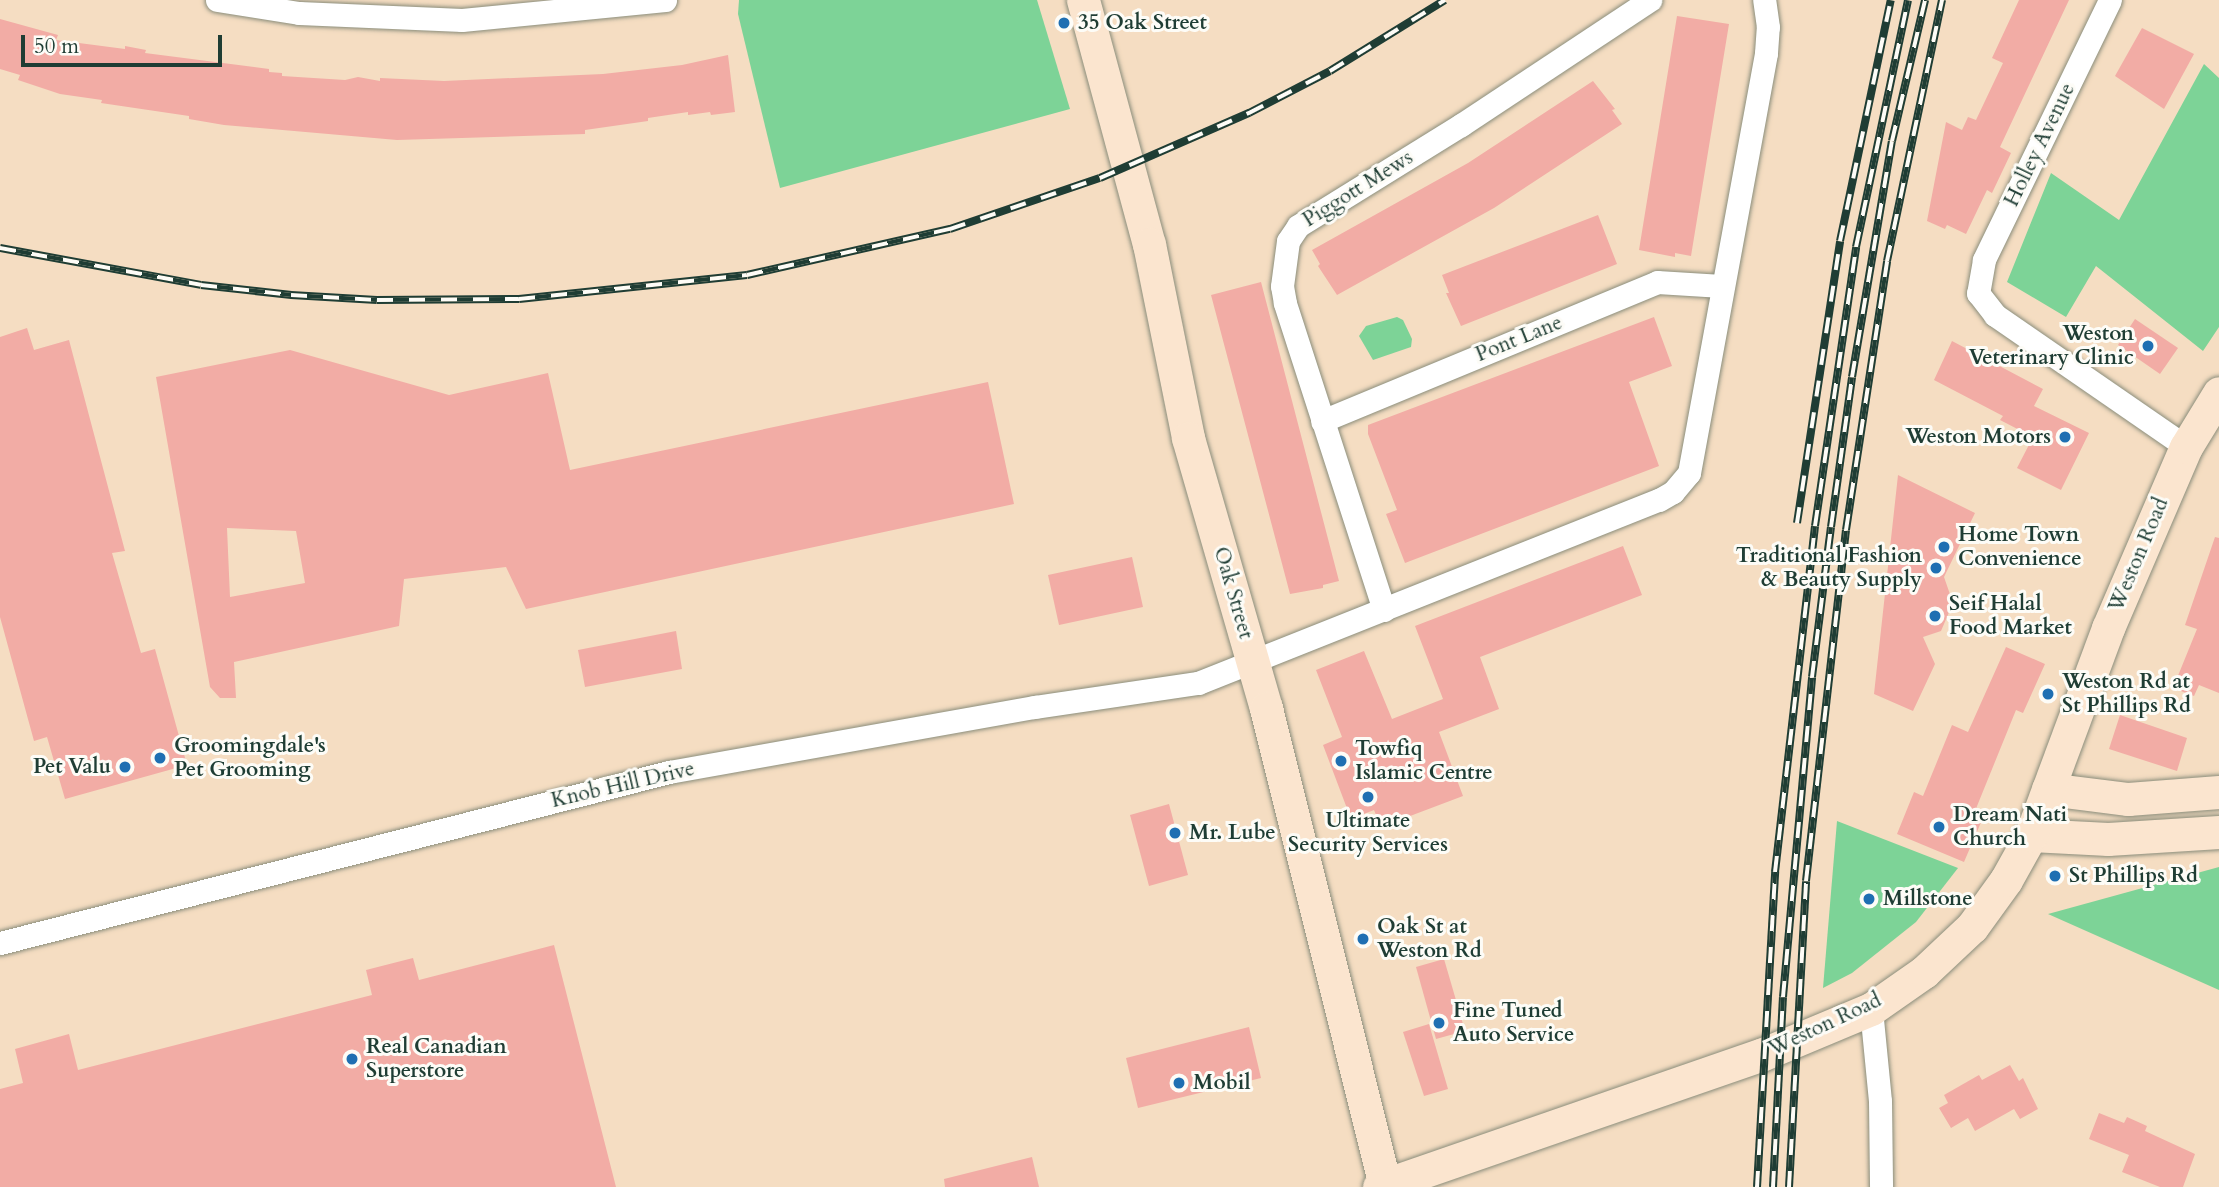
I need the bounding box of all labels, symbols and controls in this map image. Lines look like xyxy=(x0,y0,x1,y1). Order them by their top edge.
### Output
place label: 35 Oak Street xyxy=(1078,10,1207,36)
marker: 35 Oak Street xyxy=(1056,15,1072,31)
scale bar xyxy=(24,21,226,65)
text: 50 m xyxy=(34,32,79,61)
street label: Holley Avenue xyxy=(1999,79,2081,211)
street label: Piggott Mews xyxy=(1298,145,1418,233)
street label: Pont Lane xyxy=(1472,310,1566,368)
place label: Weston Veterinary Clinic xyxy=(1969,321,2134,371)
marker: Weston Veterinary Clinic xyxy=(2140,338,2156,354)
place label: Weston Motors xyxy=(1905,424,2051,450)
marker: Weston Motors xyxy=(2057,429,2073,445)
street label: Weston Road xyxy=(2104,494,2174,616)
place label: Home Town Convenience xyxy=(1958,522,2082,572)
marker: Home Town Convenience xyxy=(1936,539,1952,555)
place label: Traditional Fashion & Beauty Supply xyxy=(1736,543,1922,593)
street label: Oak Street xyxy=(1208,544,1258,642)
marker: Traditional Fashion & Beauty Supply xyxy=(1928,560,1944,576)
place label: Seif Halal Food Market xyxy=(1949,591,2072,641)
marker: Seif Halal Food Market xyxy=(1927,608,1943,624)
place label: Weston Rd at St Phillips Rd xyxy=(2062,669,2191,719)
marker: Weston Rd at St Phillips Rd xyxy=(2040,686,2056,702)
place label: Groomingdale's Pet Grooming xyxy=(174,733,326,783)
place label: Towfiq Islamic Centre xyxy=(1355,736,1493,786)
marker: Groomingdale's Pet Grooming xyxy=(152,750,168,766)
marker: Towfiq Islamic Centre xyxy=(1333,753,1349,769)
place label: Pet Valu xyxy=(33,754,111,780)
street label: Knob Hill Drive xyxy=(549,756,697,814)
marker: Pet Valu xyxy=(117,759,133,775)
marker: Ultimate Security Services xyxy=(1360,789,1376,805)
place label: Dream Nati Church xyxy=(1953,802,2067,852)
place label: Ultimate Security Services xyxy=(1288,808,1448,858)
marker: Dream Nati Church xyxy=(1931,819,1947,835)
place label: Mr. Lube xyxy=(1189,820,1276,846)
marker: Mr. Lube xyxy=(1167,825,1183,841)
place label: St Phillips Rd xyxy=(2069,863,2198,889)
marker: St Phillips Rd xyxy=(2047,868,2063,884)
place label: Millstone xyxy=(1883,886,1973,912)
marker: Millstone xyxy=(1861,891,1877,907)
place label: Oak St at Weston Rd xyxy=(1377,914,1482,964)
marker: Oak St at Weston Rd xyxy=(1355,931,1371,947)
street label: Weston Road xyxy=(1765,988,1885,1062)
place label: Fine Tuned Auto Service xyxy=(1453,998,1574,1048)
marker: Fine Tuned Auto Service xyxy=(1431,1015,1447,1031)
place label: Real Canadian Superstore xyxy=(366,1034,507,1084)
marker: Real Canadian Superstore xyxy=(344,1051,360,1067)
place label: Mobil xyxy=(1193,1070,1251,1096)
marker: Mobil xyxy=(1171,1075,1187,1091)

